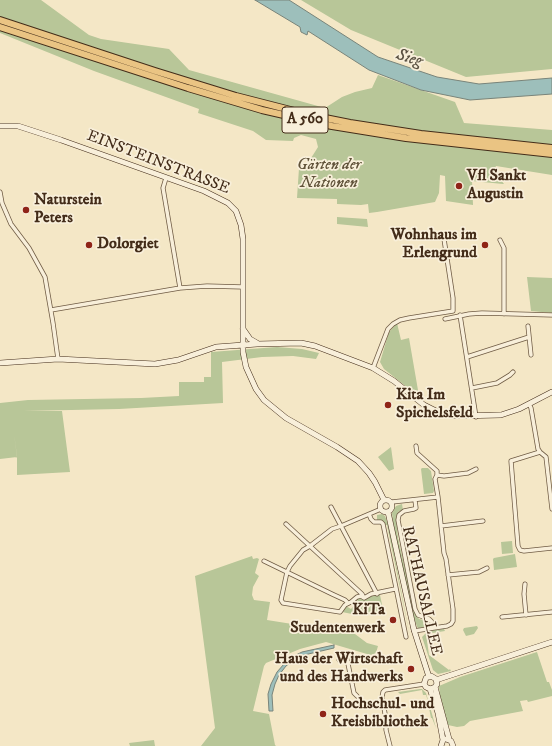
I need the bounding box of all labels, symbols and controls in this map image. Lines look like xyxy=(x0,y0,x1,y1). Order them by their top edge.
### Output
water label: Sieg xyxy=(393,45,425,73)
road number: A 560 xyxy=(282,107,328,133)
street label: EINSTEINSTRASSE xyxy=(84,127,232,199)
park label: Gärten der Nationen xyxy=(297,156,361,194)
place label: Vfl Sankt Augustin xyxy=(467,167,526,205)
marker: Vfl Sankt Augustin xyxy=(454,181,464,191)
place label: Naturstein Peters xyxy=(34,191,102,229)
marker: Naturstein Peters xyxy=(21,205,31,215)
place label: Wohnhaus im Erlengrund xyxy=(391,226,477,264)
place label: Dolorgiet xyxy=(97,235,159,255)
marker: Dolorgiet xyxy=(84,240,94,250)
marker: Wohnhaus im Erlengrund xyxy=(480,240,490,250)
place label: Kita Im Spichelsfeld xyxy=(396,386,473,424)
marker: Kita Im Spichelsfeld xyxy=(383,400,393,410)
street label: RATHAUSALLEE xyxy=(397,524,445,658)
place label: KiTa Studentenwerk xyxy=(290,601,385,639)
marker: KiTa Studentenwerk xyxy=(388,615,398,625)
place label: Haus der Wirtschaft und des Handwerks xyxy=(275,650,403,688)
marker: Haus der Wirtschaft und des Handwerks xyxy=(406,664,416,674)
place label: Hochschul- und Kreisbibliothek xyxy=(331,695,434,733)
marker: Hochschul- und Kreisbibliothek xyxy=(318,709,328,719)

